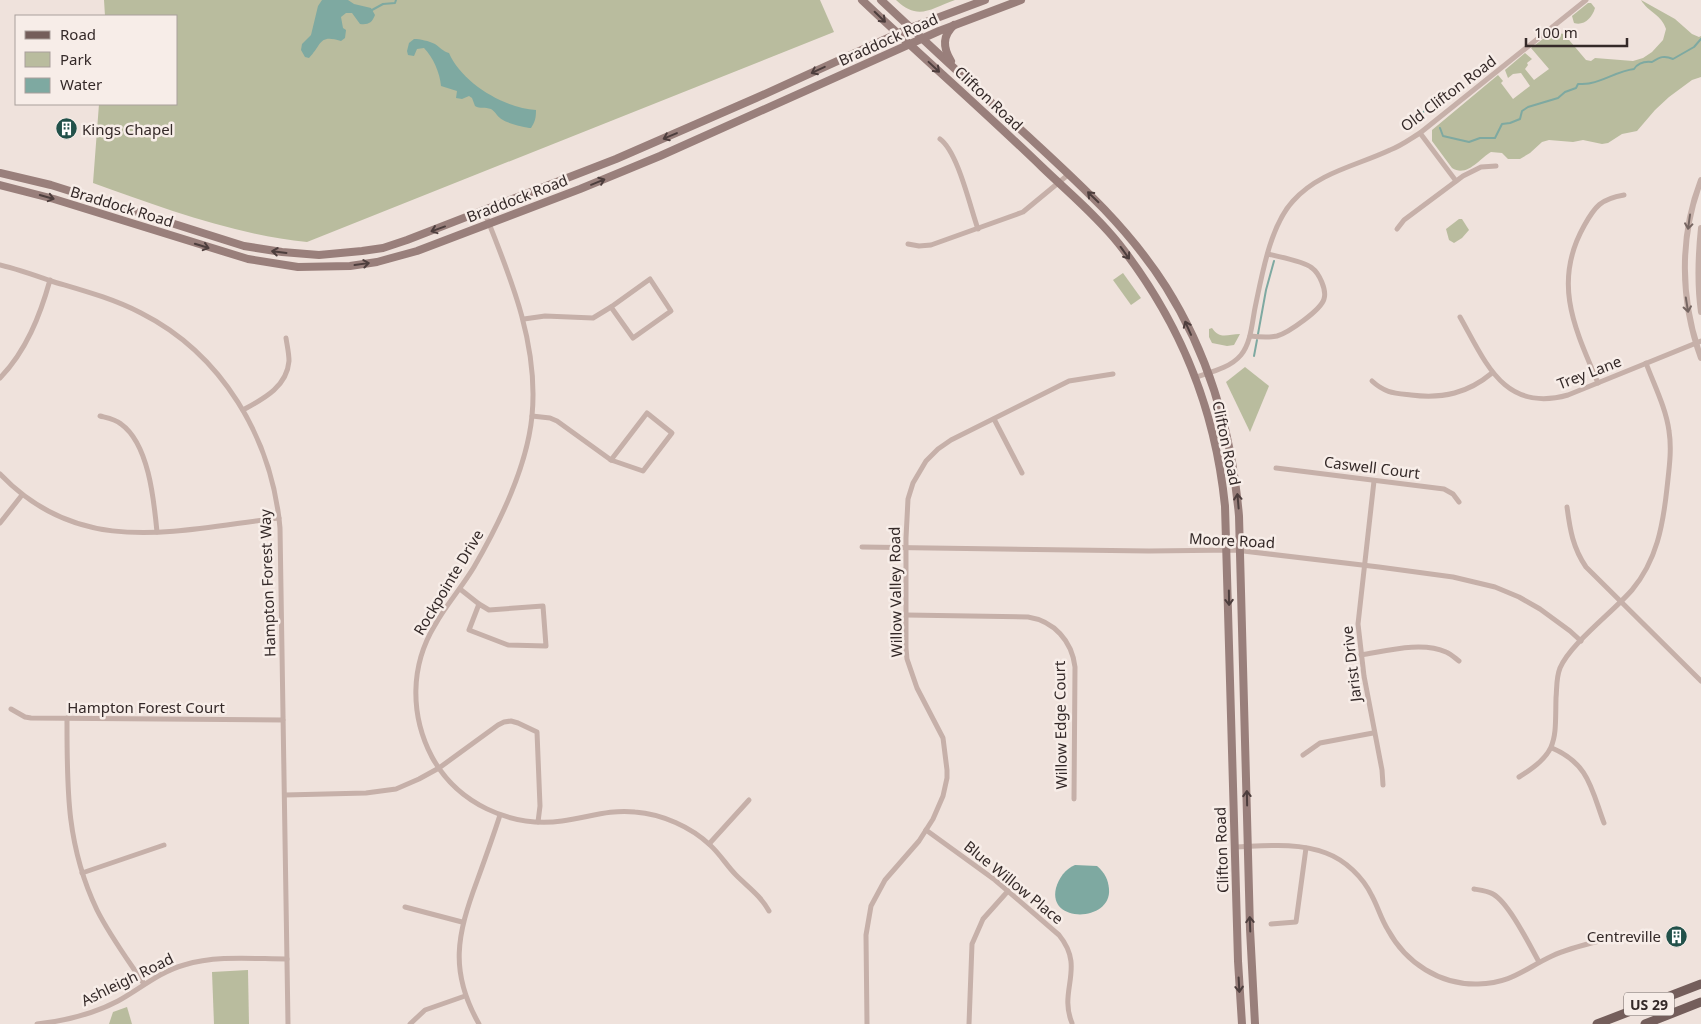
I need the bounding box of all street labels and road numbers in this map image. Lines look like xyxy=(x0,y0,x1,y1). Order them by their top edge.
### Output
street label: Braddock Road xyxy=(835,8,941,70)
street label: Old Clifton Road xyxy=(1396,50,1500,136)
street label: Clifton Road xyxy=(951,61,1027,135)
street label: Braddock Road xyxy=(464,170,570,226)
street label: Braddock Road xyxy=(68,181,176,231)
street label: Trey Lane xyxy=(1554,351,1624,393)
street label: Clifton Road xyxy=(1208,399,1246,487)
street label: Caswell Court xyxy=(1323,451,1422,483)
street label: Hampton Forest Way xyxy=(254,508,280,657)
street label: Rockpointe Drive xyxy=(409,525,487,639)
street label: Willow Valley Road xyxy=(884,527,906,657)
street label: Moore Road xyxy=(1189,528,1275,552)
street label: Jarist Drive xyxy=(1336,625,1366,705)
street label: Willow Edge Court xyxy=(1049,660,1071,789)
street label: Hampton Forest Court xyxy=(67,697,225,717)
street label: Clifton Road xyxy=(1210,807,1232,893)
street label: Blue Willow Place xyxy=(960,836,1068,928)
street label: Ashleigh Road xyxy=(77,948,177,1010)
road number: US 29 xyxy=(1624,992,1674,1016)

